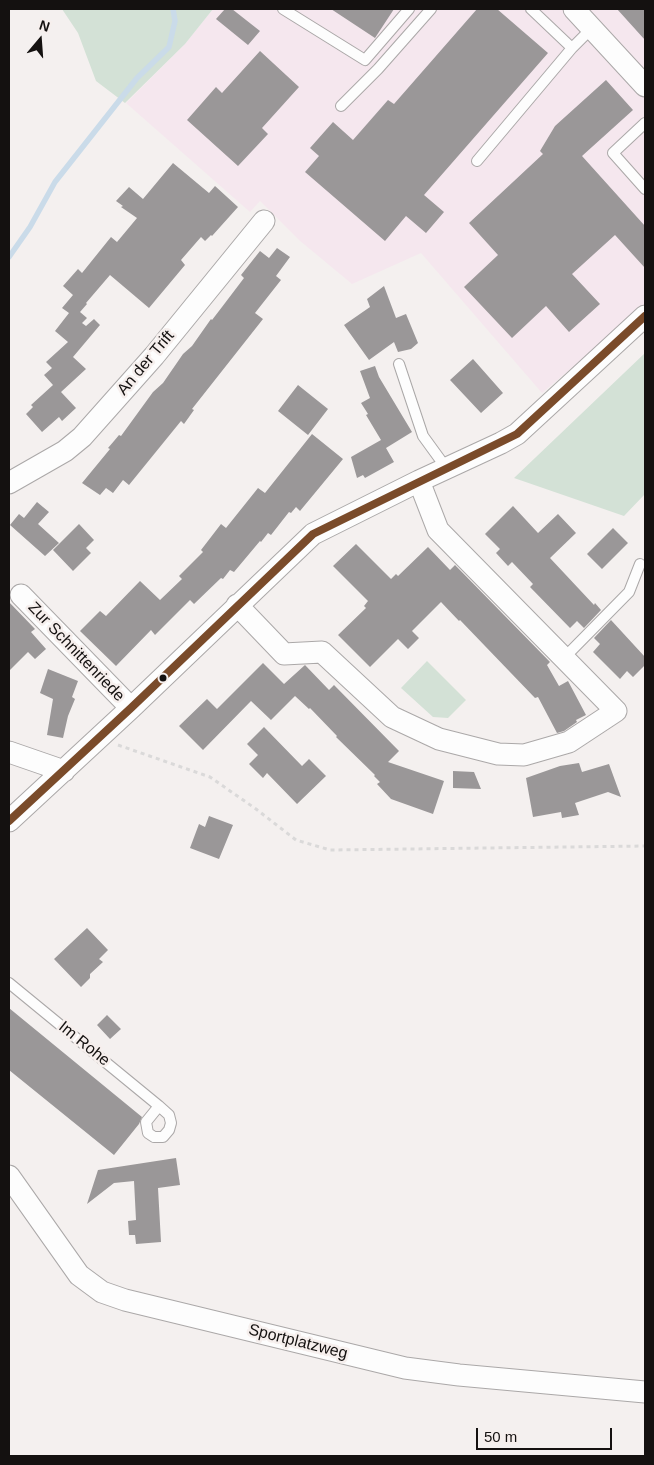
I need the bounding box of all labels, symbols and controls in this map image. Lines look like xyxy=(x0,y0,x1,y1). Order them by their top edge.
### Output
north arrow xyxy=(15,15,65,65)
text: N xyxy=(37,17,52,35)
street label: An der Trift xyxy=(113,327,179,399)
street label: Zur Schnittenriede xyxy=(24,598,128,706)
unlabelled marker xyxy=(158,673,168,683)
street label: Im Rohe xyxy=(54,1018,114,1070)
street label: Sportplatzweg xyxy=(246,1320,350,1364)
scale bar xyxy=(479,1418,615,1450)
text: 50 m xyxy=(484,1428,517,1445)

